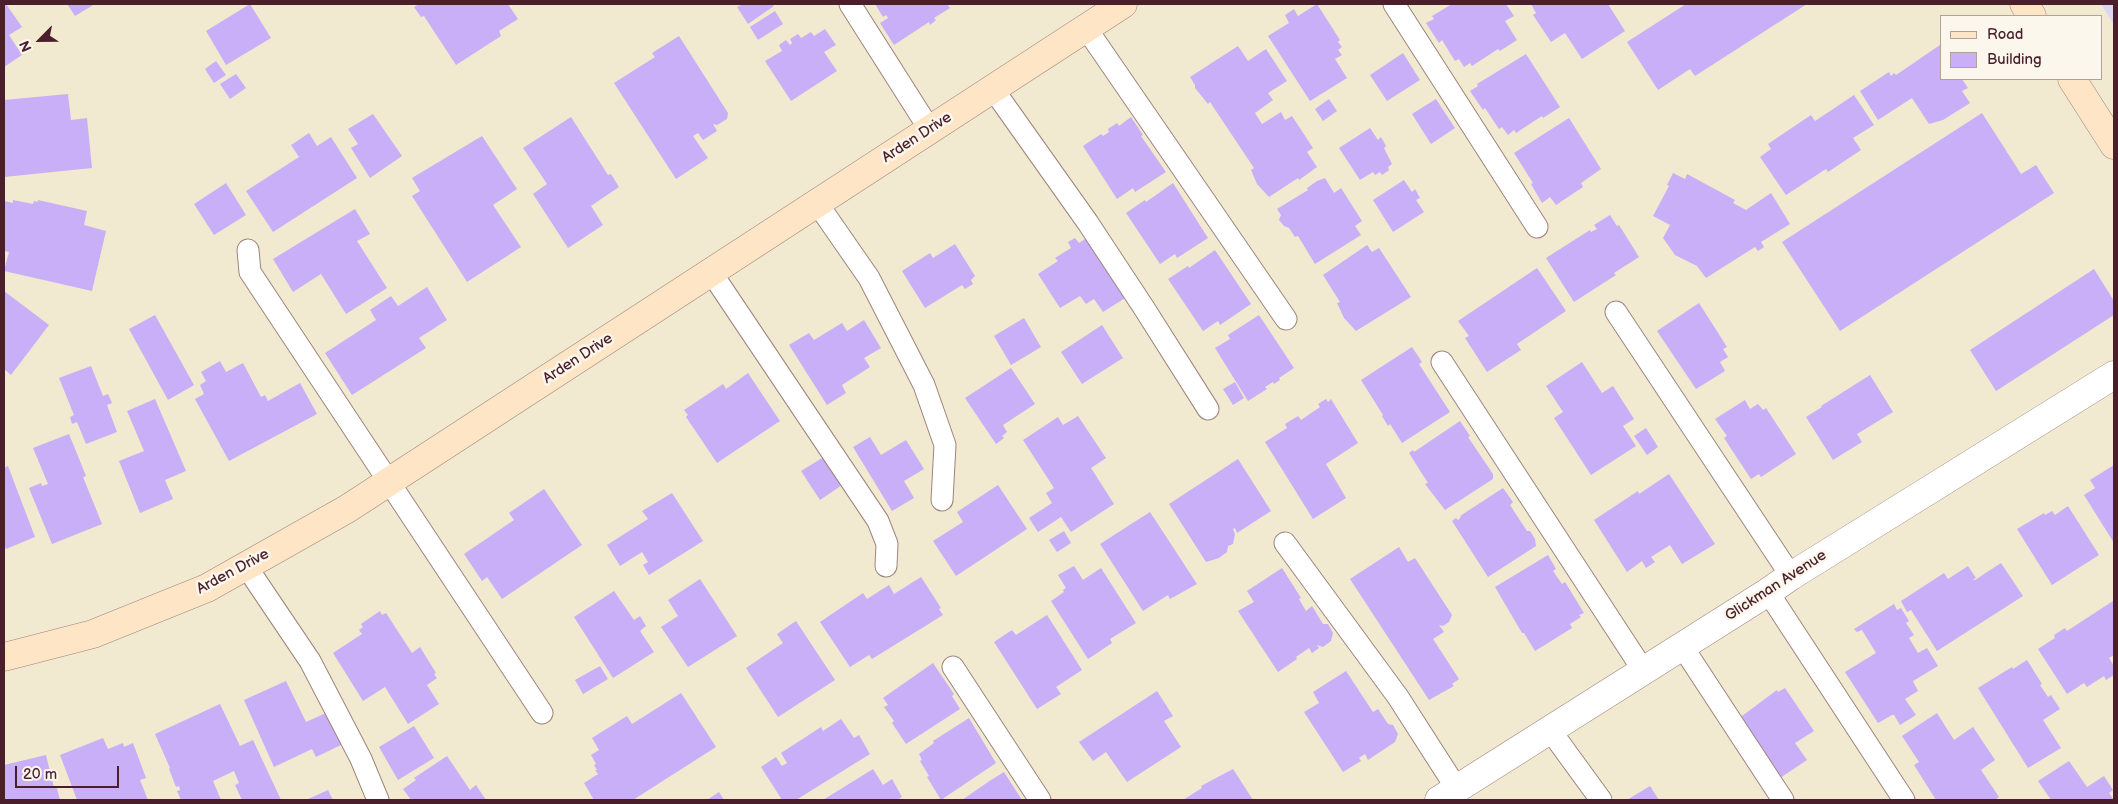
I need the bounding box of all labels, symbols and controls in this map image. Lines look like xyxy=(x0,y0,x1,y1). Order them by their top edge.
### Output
north arrow xyxy=(15,15,65,65)
legend xyxy=(1940,15,2103,80)
text: Road xyxy=(1987,25,2023,44)
text: N xyxy=(16,38,36,54)
text: Building xyxy=(1987,50,2042,69)
street label: Arden Drive xyxy=(879,109,955,167)
street label: Arden Drive xyxy=(540,330,616,388)
street label: Arden Drive xyxy=(194,545,272,599)
street label: Glickman Avenue xyxy=(1722,547,1830,625)
scale bar xyxy=(18,756,121,788)
text: 20 m xyxy=(23,765,57,784)

